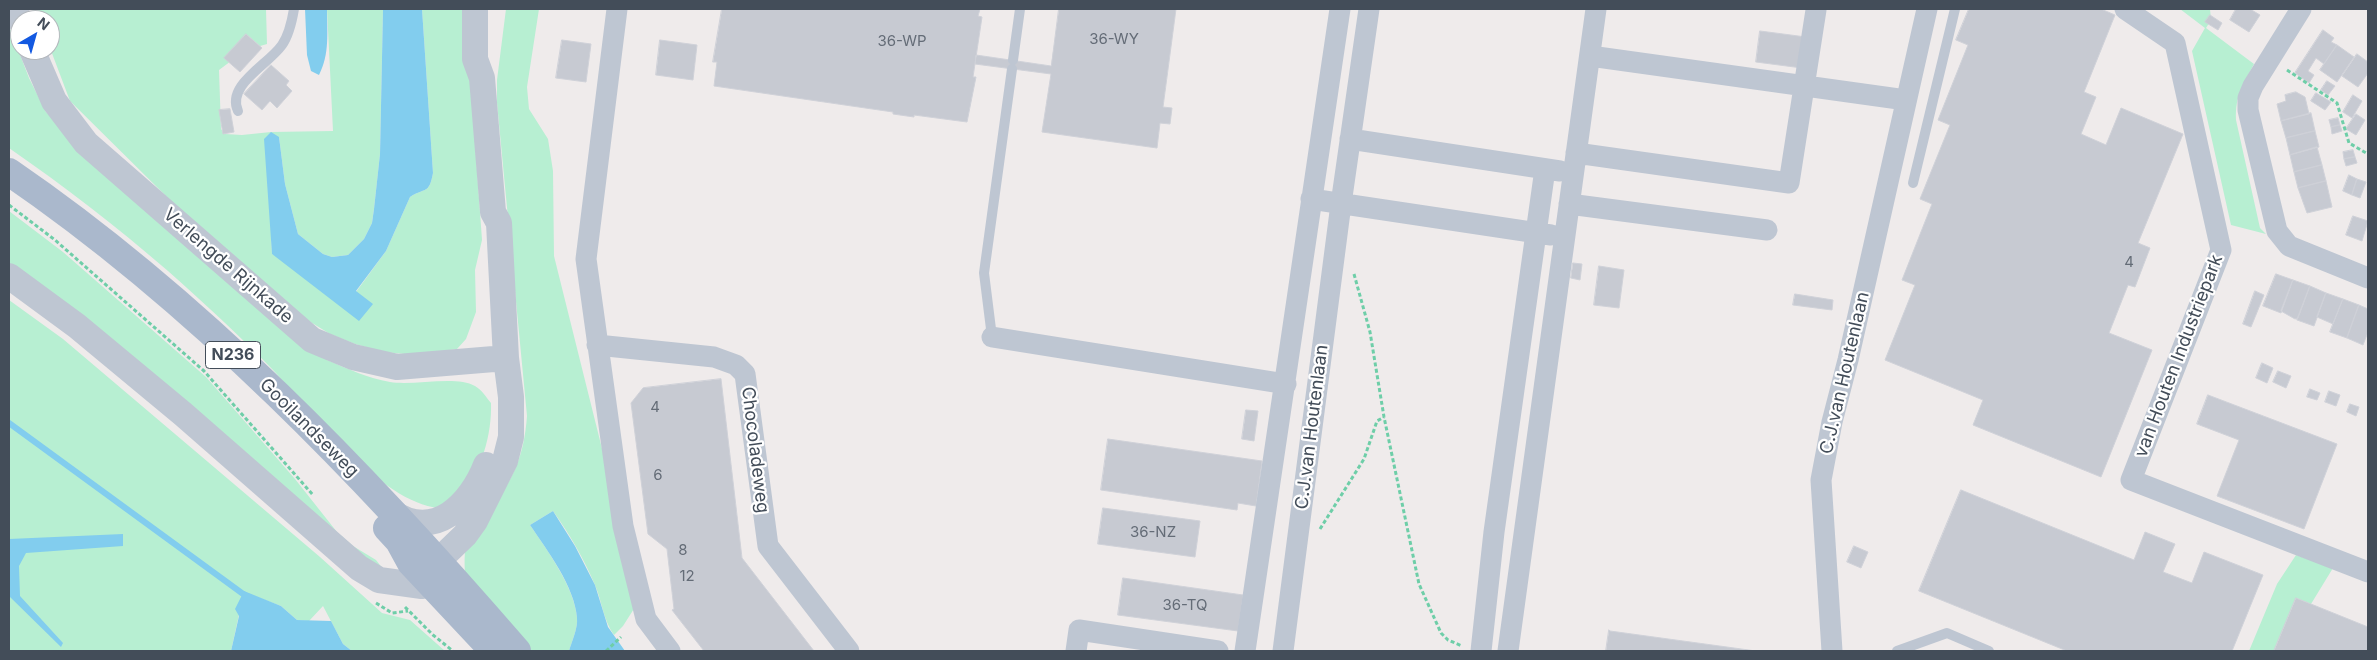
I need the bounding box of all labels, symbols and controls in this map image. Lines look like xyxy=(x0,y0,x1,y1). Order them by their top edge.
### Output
north arrow xyxy=(10,10,60,60)
text: N xyxy=(34,14,53,34)
house number: 36-WY xyxy=(1089,30,1139,48)
house number: 36-WP xyxy=(877,32,927,50)
street label: Verlengde Rijnkade xyxy=(159,204,297,328)
street label: van Houten Industriepark xyxy=(2130,252,2228,460)
house number: 4 xyxy=(2124,253,2134,271)
street label: C.J.van Houtenlaan xyxy=(1816,290,1874,456)
road number: N236 xyxy=(206,342,260,368)
street label: C.J.van Houtenlaan xyxy=(1291,343,1333,511)
street label: Gooilandseweg xyxy=(255,374,363,482)
street label: Chocoladeweg xyxy=(737,386,773,514)
house number: 4 xyxy=(650,398,660,416)
house number: 6 xyxy=(653,466,663,484)
house number: 36-NZ xyxy=(1130,523,1176,541)
house number: 8 xyxy=(678,541,688,559)
house number: 12 xyxy=(679,567,695,585)
house number: 36-TQ xyxy=(1162,596,1208,614)

